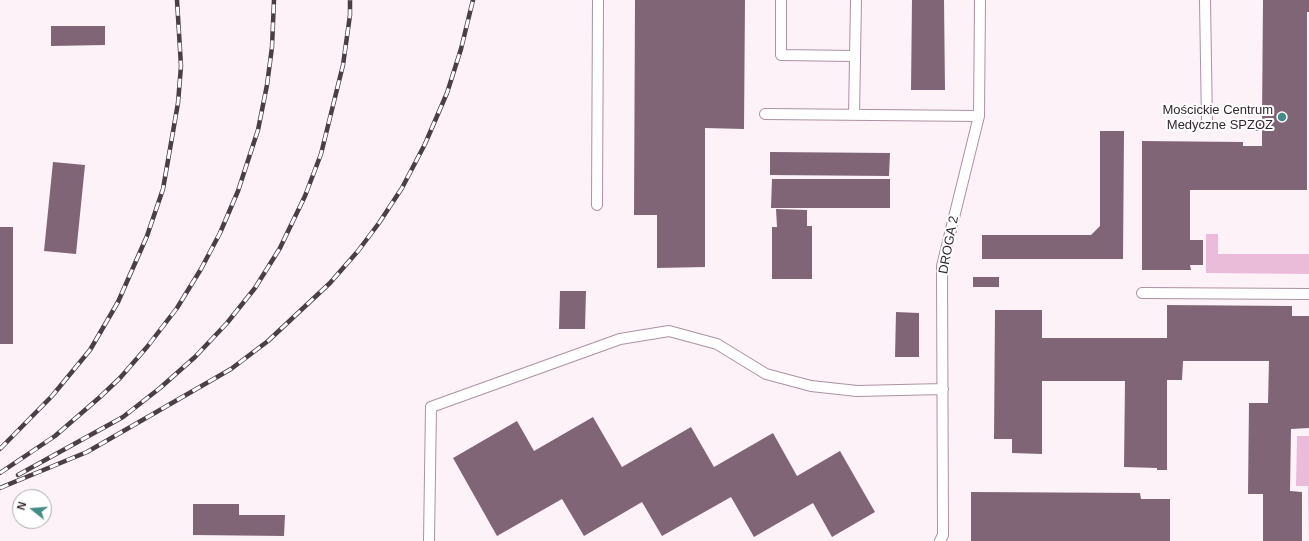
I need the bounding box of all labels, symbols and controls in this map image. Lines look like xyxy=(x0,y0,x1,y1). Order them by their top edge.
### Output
place label: Mościckie Centrum Medyczne SPZOZ xyxy=(1162,102,1273,133)
marker: Mościckie Centrum Medyczne SPZOZ xyxy=(1276,111,1288,123)
street label: DROGA 2 xyxy=(936,215,962,275)
north arrow xyxy=(12,489,52,529)
text: N xyxy=(15,500,28,511)

